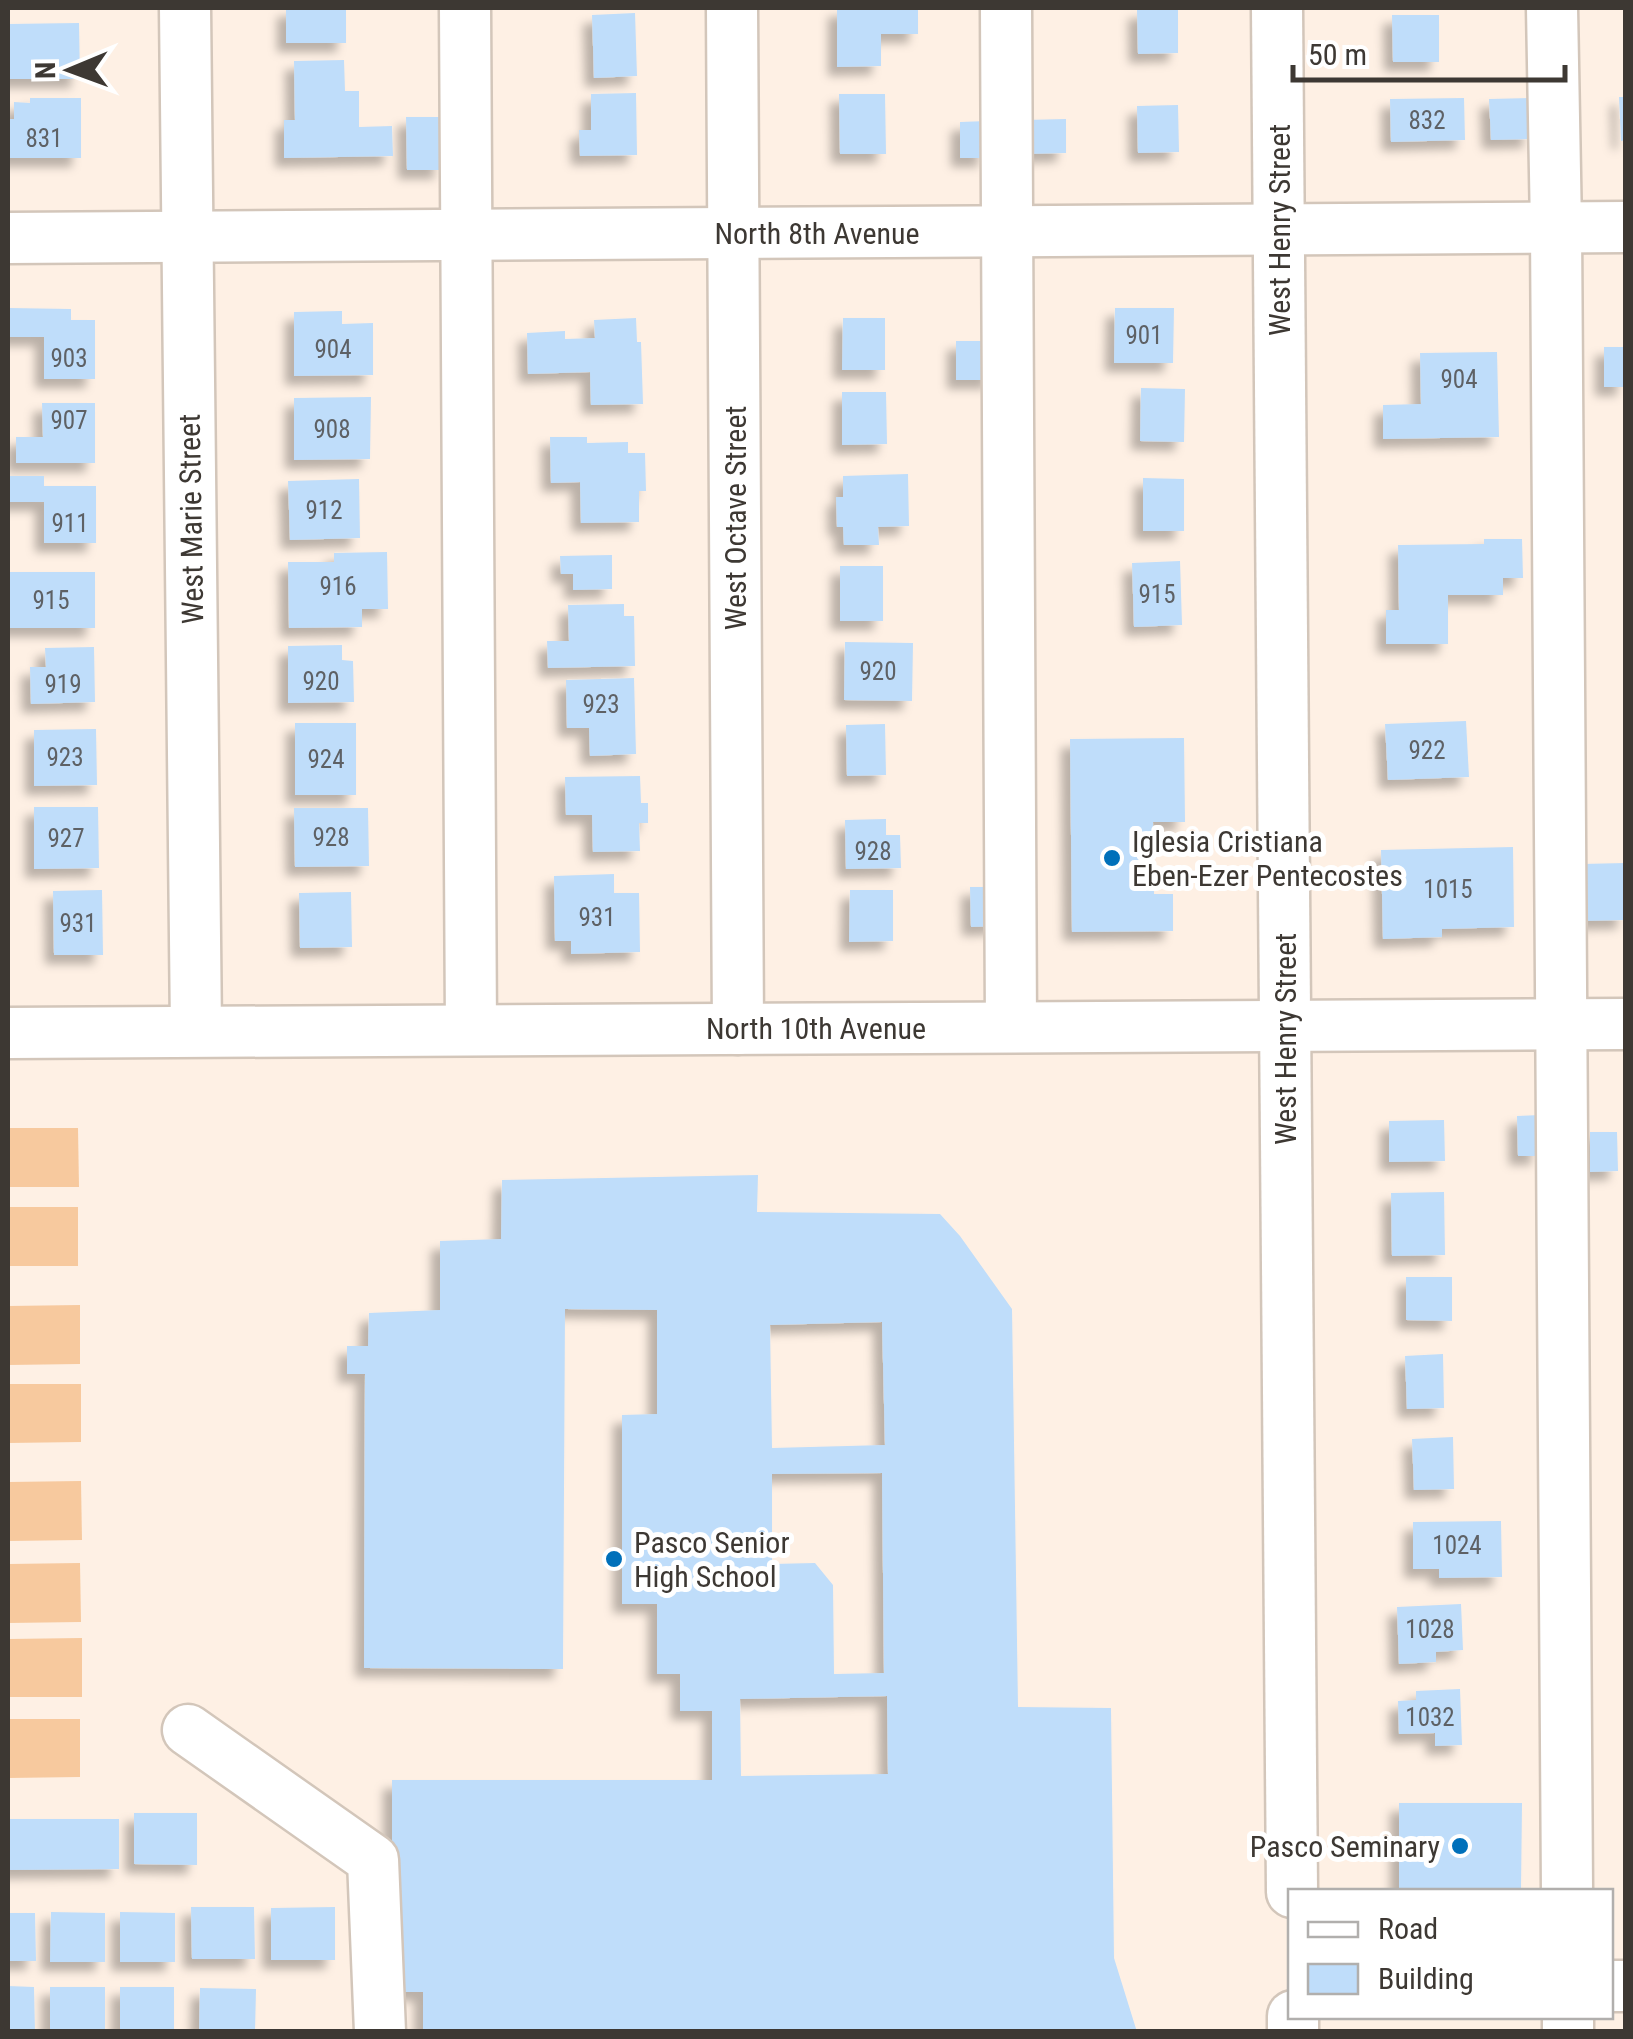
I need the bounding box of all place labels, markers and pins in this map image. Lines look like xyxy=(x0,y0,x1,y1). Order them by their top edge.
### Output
place label: Iglesia Cristiana Eben-Ezer Pentecostes xyxy=(1132,824,1403,893)
marker: Iglesia Cristiana Eben-Ezer Pentecostes xyxy=(1101,847,1123,869)
place label: Pasco Senior High School xyxy=(634,1525,790,1594)
marker: Pasco Senior High School xyxy=(603,1548,625,1570)
place label: Pasco Seminary xyxy=(1250,1829,1440,1864)
marker: Pasco Seminary xyxy=(1449,1835,1471,1857)

